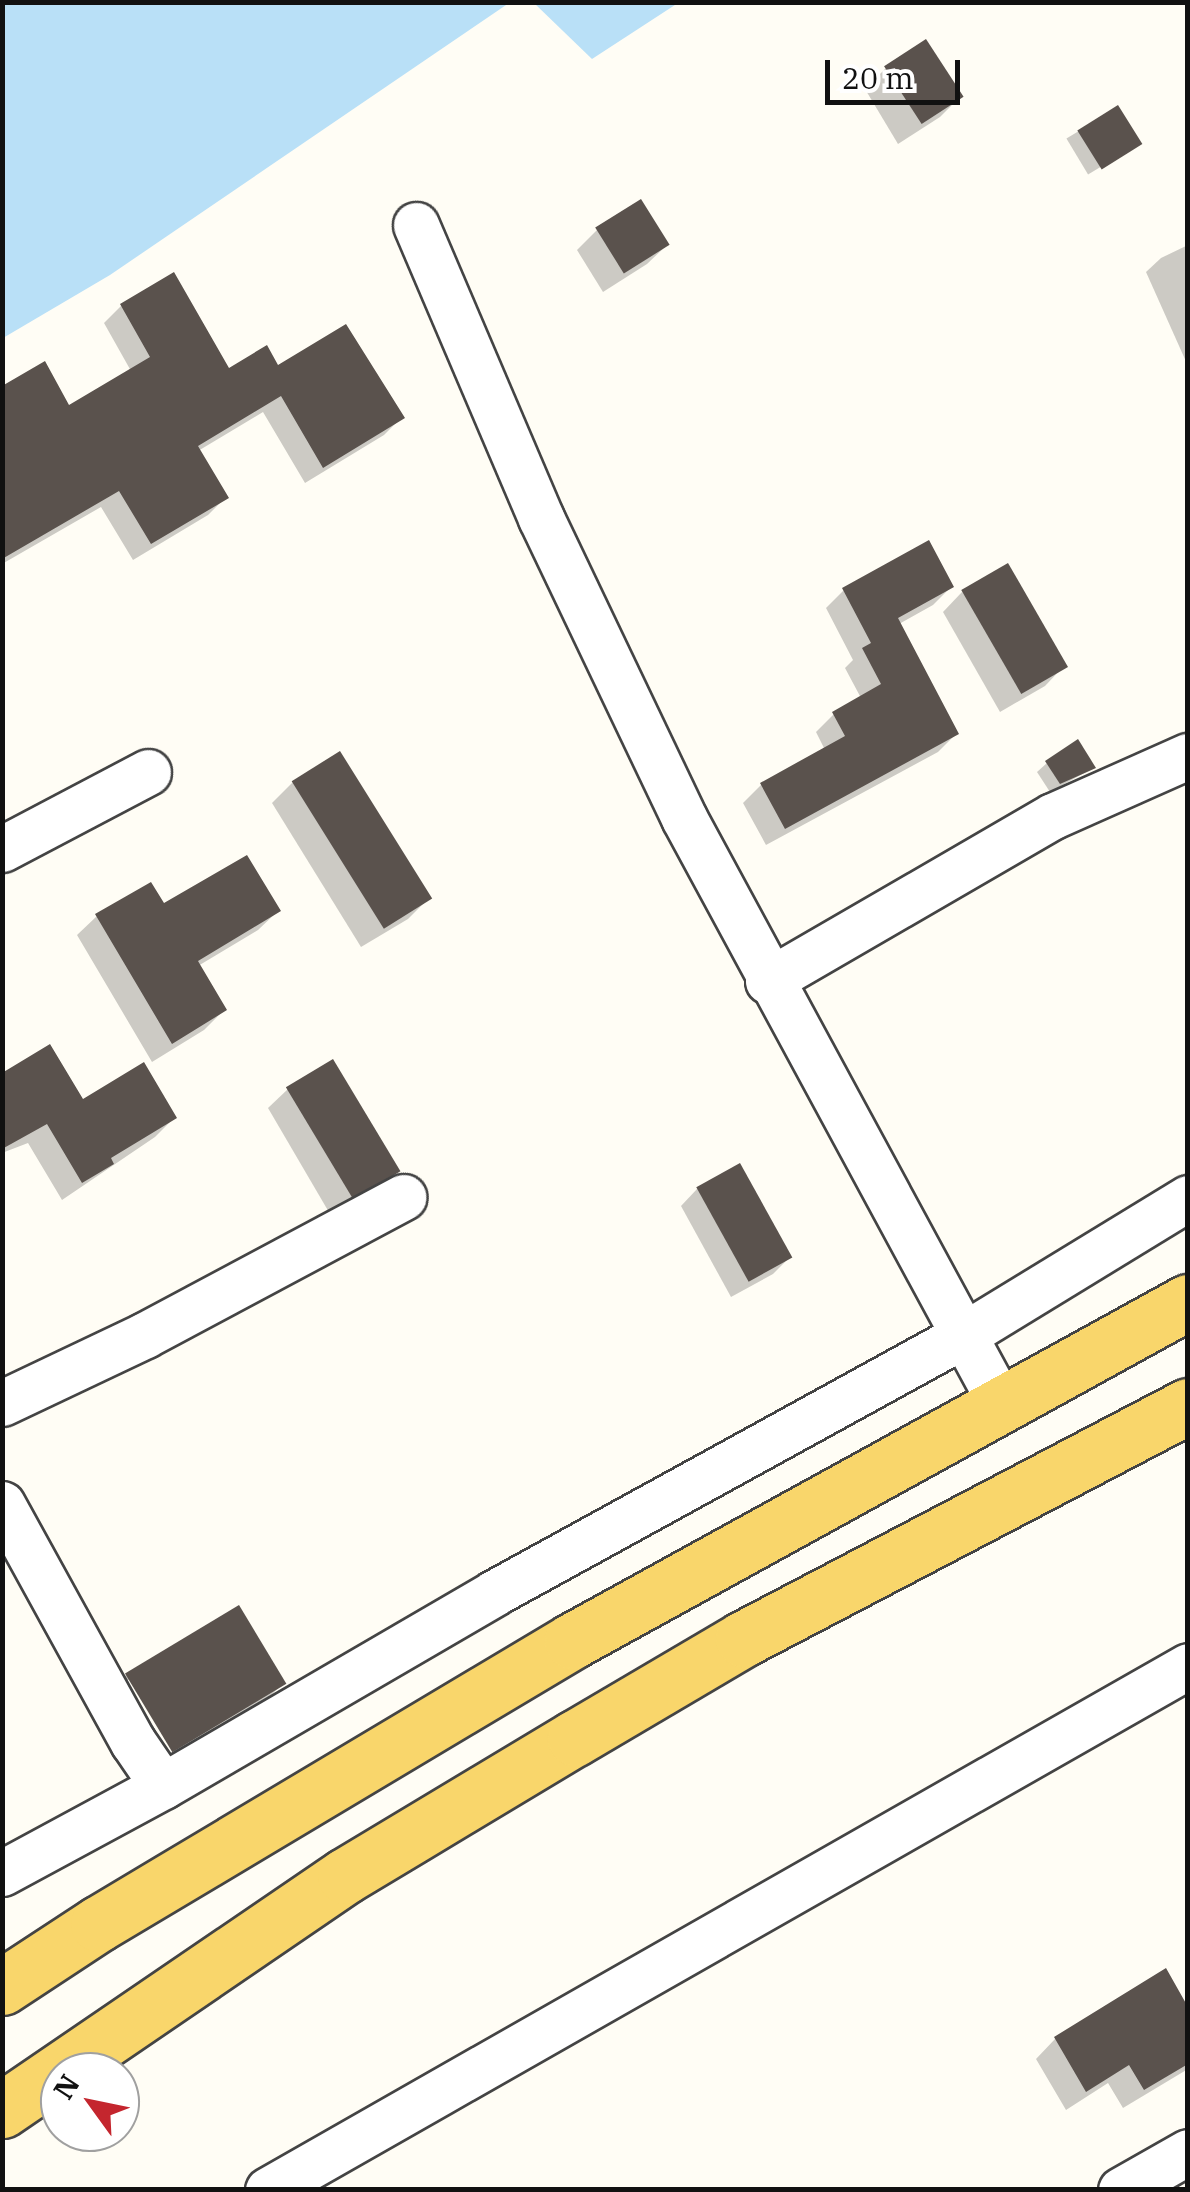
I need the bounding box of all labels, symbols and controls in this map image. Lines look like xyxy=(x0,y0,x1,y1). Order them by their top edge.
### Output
scale bar xyxy=(830,40,965,102)
text: 20 m xyxy=(842,58,914,97)
north arrow xyxy=(40,2052,140,2152)
text: N xyxy=(45,2067,88,2106)

